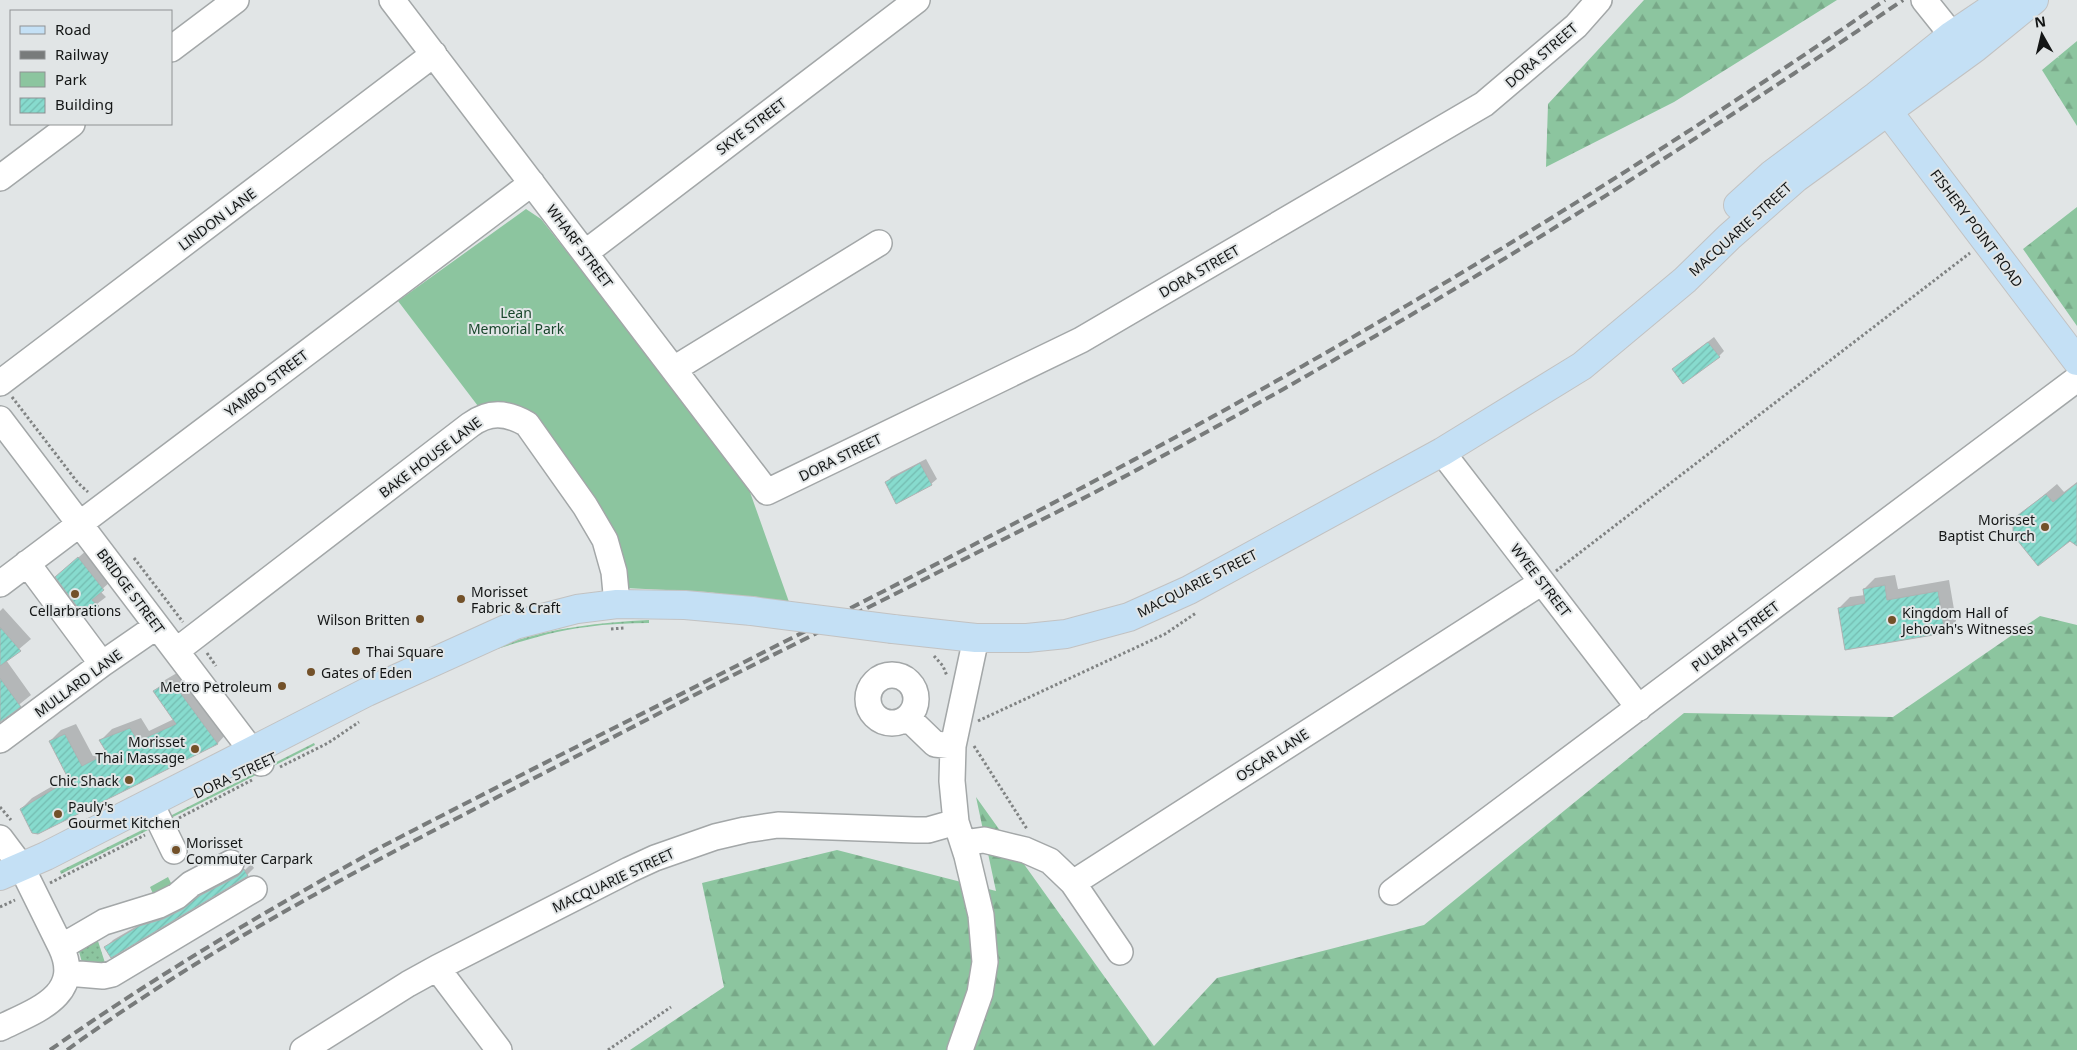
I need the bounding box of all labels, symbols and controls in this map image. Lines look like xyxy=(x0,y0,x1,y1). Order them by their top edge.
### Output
legend xyxy=(10,10,172,125)
north arrow xyxy=(2017,10,2067,60)
text: N xyxy=(2033,11,2047,32)
street label: DORA STREET xyxy=(1501,18,1581,92)
text: Road xyxy=(55,19,91,39)
text: Railway xyxy=(55,44,109,64)
text: Park xyxy=(55,69,87,89)
street label: SKYE STREET xyxy=(712,93,790,159)
text: Building xyxy=(55,94,113,114)
street label: FISHERY POINT ROAD xyxy=(1926,165,2028,291)
street label: MACQUARIE STREET xyxy=(1684,178,1796,280)
street label: LINDON LANE xyxy=(174,183,260,255)
street label: WHARF STREET xyxy=(542,201,618,292)
street label: DORA STREET xyxy=(1155,240,1243,302)
park label: Lean Memorial Park xyxy=(468,303,565,338)
street label: YAMBO STREET xyxy=(220,345,312,421)
street label: BAKE HOUSE LANE xyxy=(375,412,485,502)
street label: DORA STREET xyxy=(795,429,885,485)
place label: Morisset Baptist Church xyxy=(1938,510,2035,545)
marker: Morisset Baptist Church xyxy=(2039,521,2051,533)
street label: WYEE STREET xyxy=(1507,540,1576,621)
street label: MACQUARIE STREET xyxy=(1134,544,1260,622)
street label: BRIDGE STREET xyxy=(93,545,169,638)
place label: Morisset Fabric & Craft xyxy=(471,582,560,617)
marker: Cellarbrations xyxy=(69,588,81,600)
marker: Morisset Fabric & Craft xyxy=(455,593,467,605)
street label: PULBAH STREET xyxy=(1687,597,1783,675)
place label: Cellarbrations xyxy=(29,601,121,620)
place label: Kingdom Hall of Jehovah's Witnesses xyxy=(1900,603,2034,638)
place label: Wilson Britten xyxy=(317,610,410,629)
marker: Wilson Britten xyxy=(414,613,426,625)
marker: Kingdom Hall of Jehovah's Witnesses xyxy=(1886,614,1898,626)
place label: Thai Square xyxy=(366,642,444,661)
street label: MULLARD LANE xyxy=(30,645,126,721)
marker: Thai Square xyxy=(350,645,362,657)
place label: Gates of Eden xyxy=(321,663,412,682)
marker: Gates of Eden xyxy=(305,666,317,678)
place label: Metro Petroleum xyxy=(160,677,272,696)
marker: Metro Petroleum xyxy=(276,680,288,692)
street label: OSCAR LANE xyxy=(1232,724,1312,786)
place label: Morisset Thai Massage xyxy=(95,732,185,767)
marker: Morisset Thai Massage xyxy=(189,743,201,755)
street label: DORA STREET xyxy=(190,747,280,803)
place label: Chic Shack xyxy=(49,771,120,790)
marker: Chic Shack xyxy=(123,774,135,786)
place label: Pauly's Gourmet Kitchen xyxy=(68,797,180,832)
marker: Pauly's Gourmet Kitchen xyxy=(52,808,64,820)
place label: Morisset Commuter Carpark xyxy=(186,833,313,868)
street label: MACQUARIE STREET xyxy=(549,843,677,917)
marker: Morisset Commuter Carpark xyxy=(170,844,182,856)

